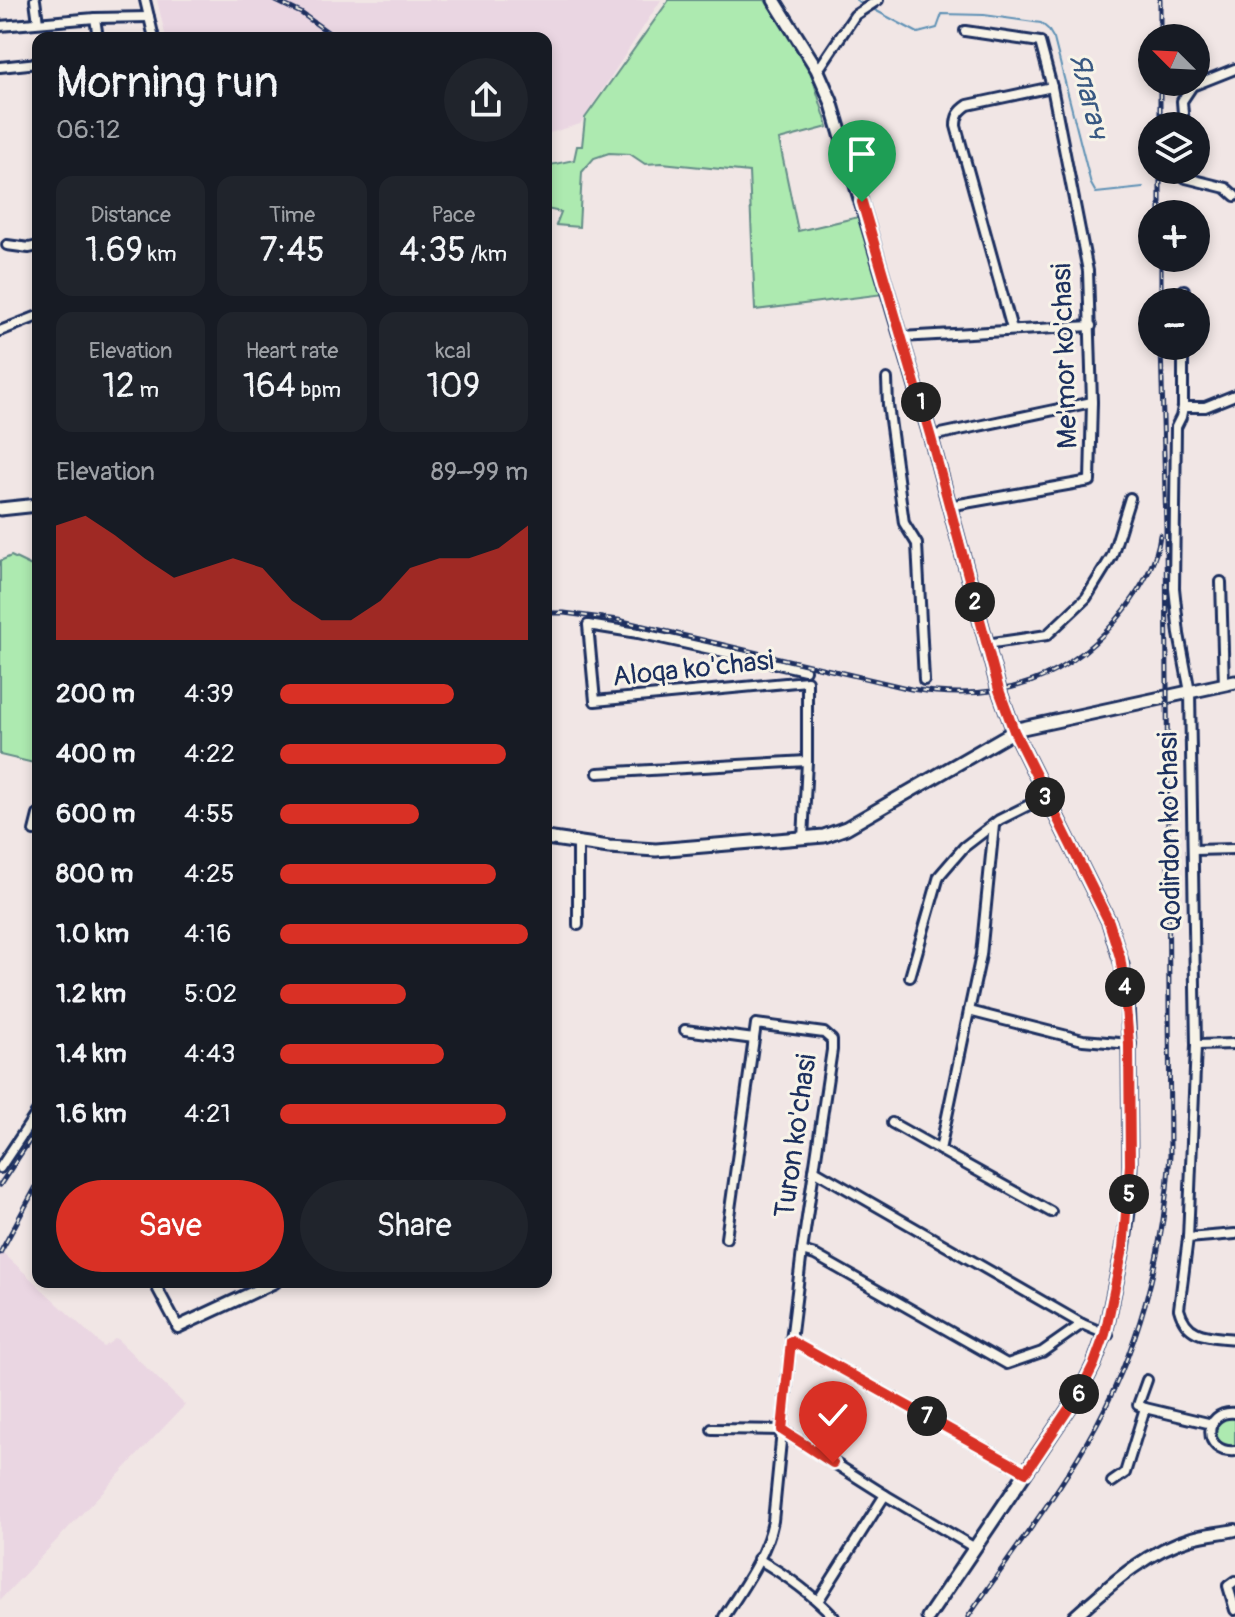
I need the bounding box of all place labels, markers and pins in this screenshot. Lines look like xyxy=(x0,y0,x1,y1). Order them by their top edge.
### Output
pin xyxy=(828,120,896,202)
pin: 1 xyxy=(901,382,941,422)
pin: 2 xyxy=(955,582,995,622)
pin: 3 xyxy=(1025,777,1065,817)
pin: 4 xyxy=(1105,967,1145,1007)
pin: 5 xyxy=(1109,1174,1149,1214)
pin: 6 xyxy=(1059,1374,1099,1414)
pin xyxy=(799,1381,867,1463)
pin: 7 xyxy=(907,1396,947,1436)

